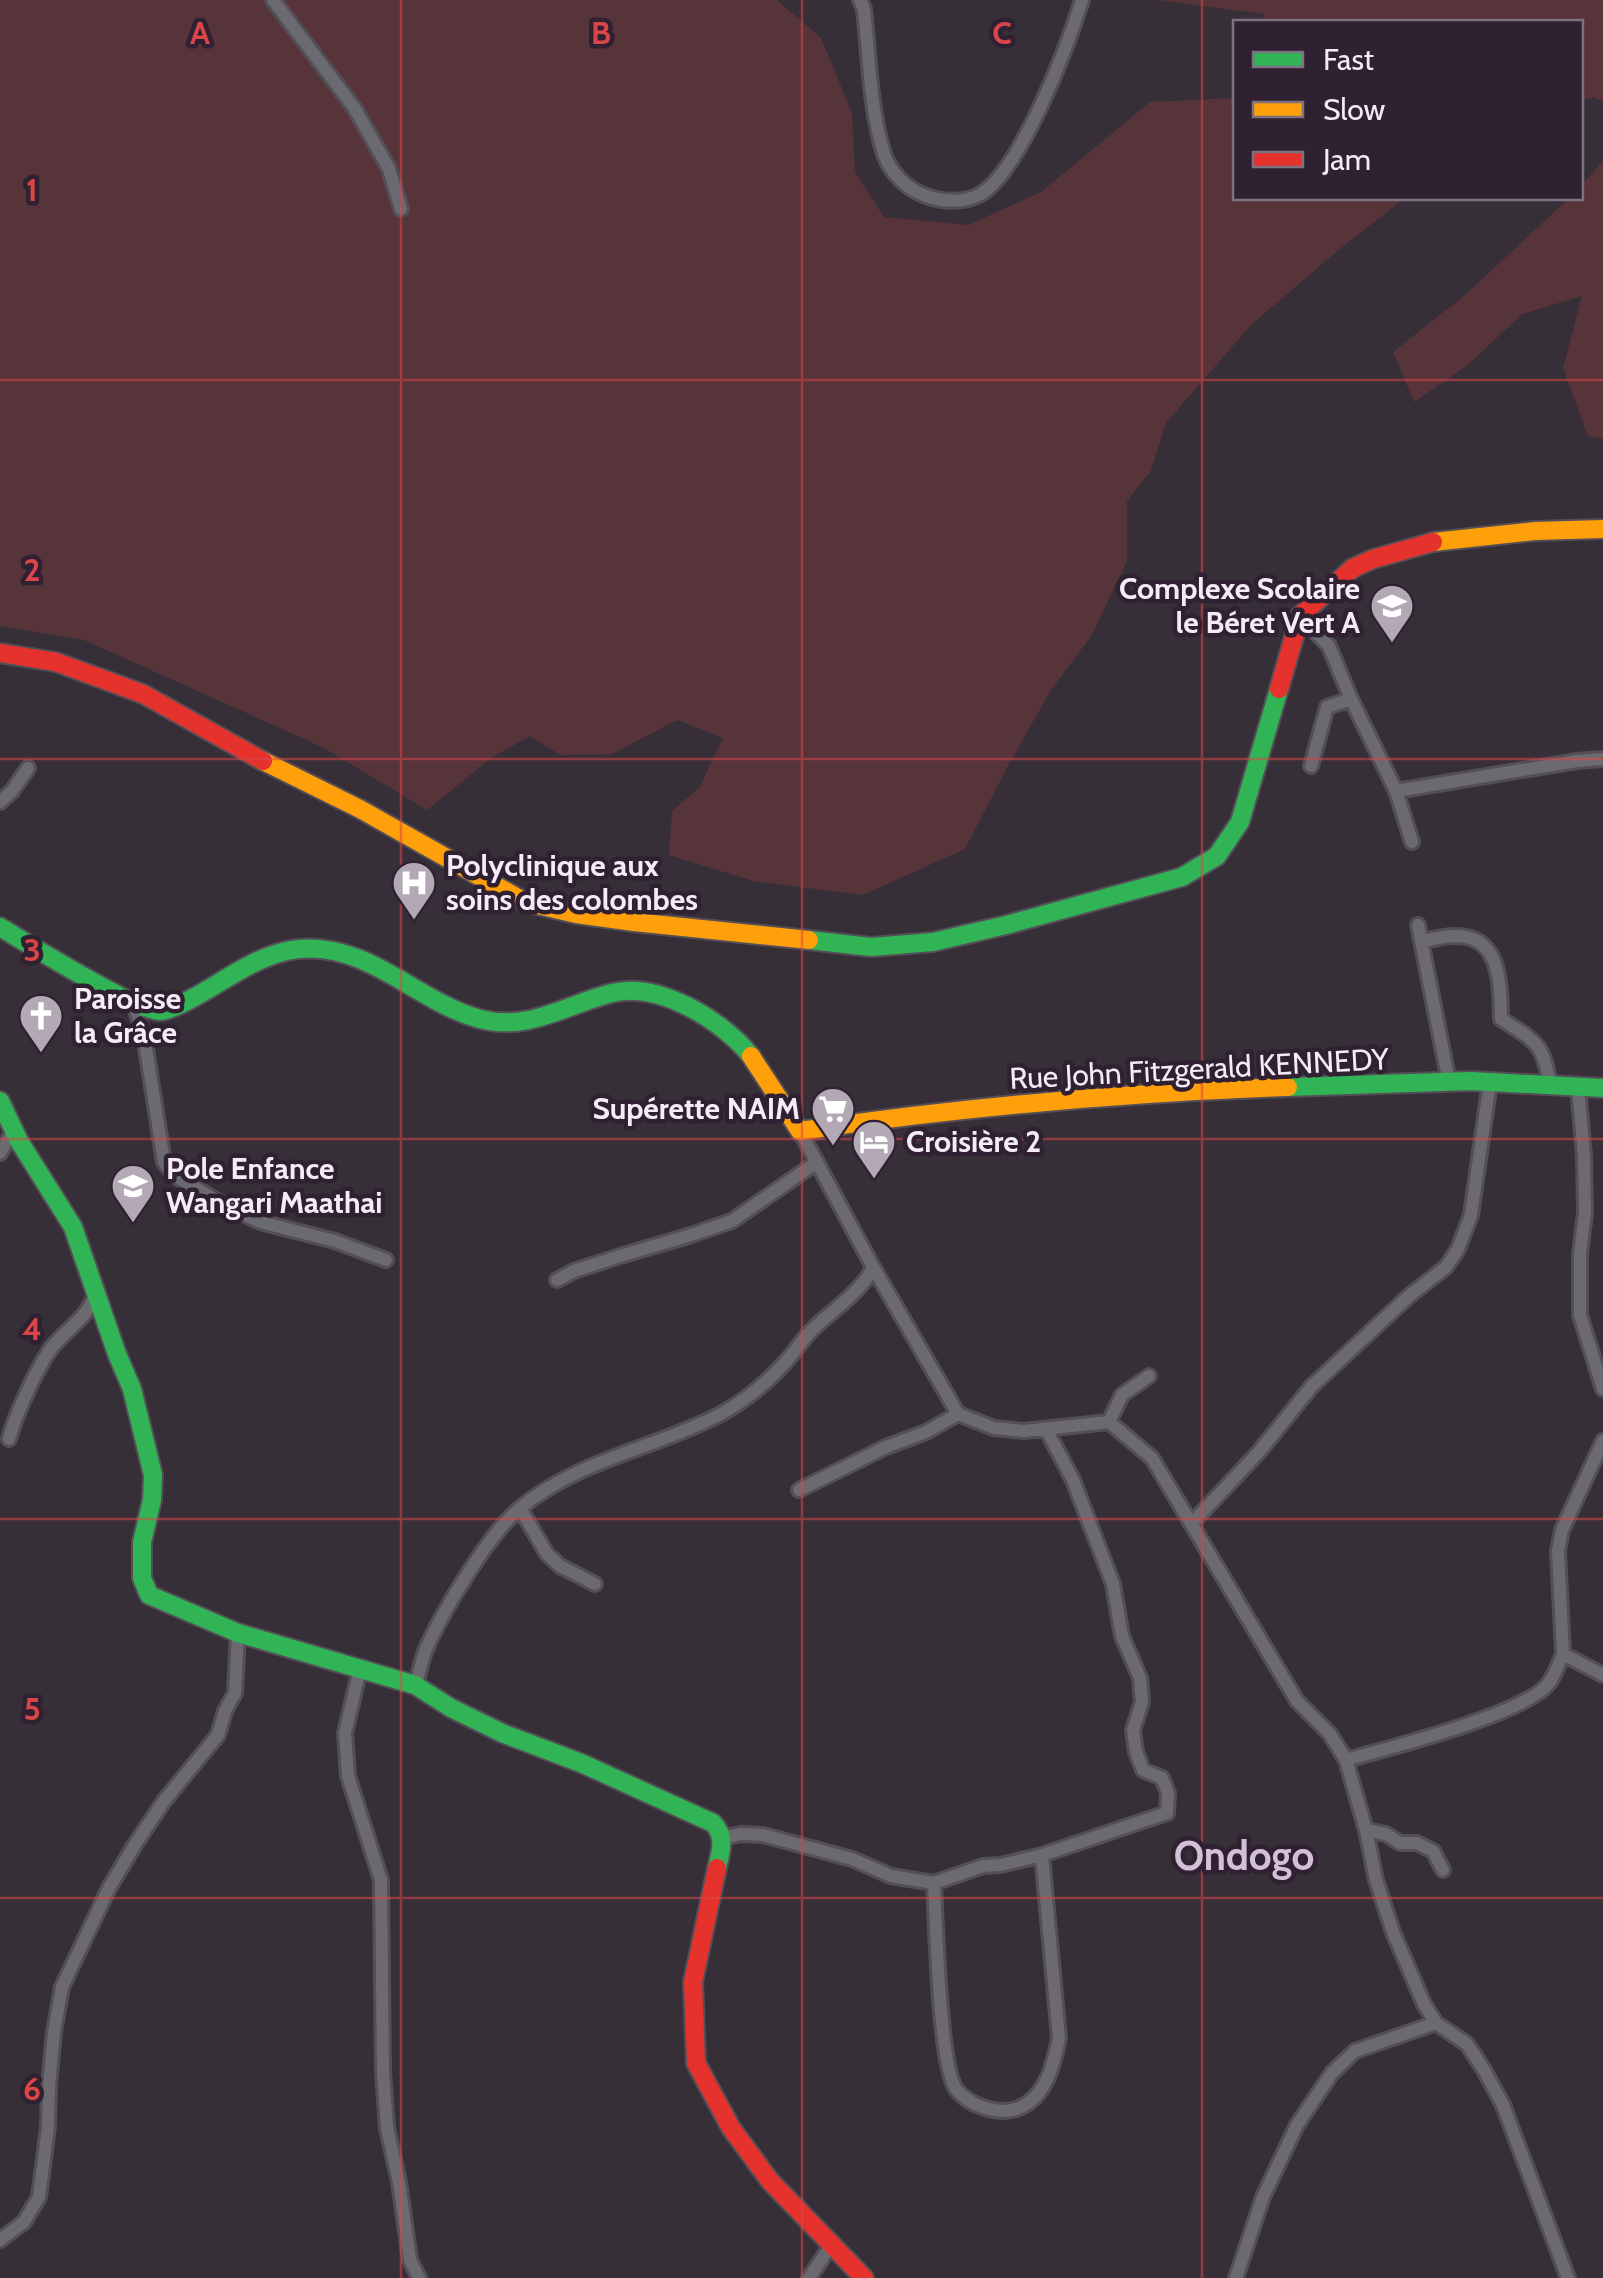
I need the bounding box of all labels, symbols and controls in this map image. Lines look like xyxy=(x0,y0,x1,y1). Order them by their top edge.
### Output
text: A xyxy=(190,13,210,52)
text: B xyxy=(591,13,611,52)
text: C xyxy=(992,13,1012,52)
legend xyxy=(1233,20,1583,200)
text: Fast xyxy=(1323,41,1374,78)
text: Slow xyxy=(1323,91,1386,128)
text: Jam xyxy=(1322,141,1371,178)
text: 1 xyxy=(26,170,38,209)
text: 2 xyxy=(24,550,40,589)
place label: Complexe Scolaire le Béret Vert A xyxy=(1119,570,1360,641)
school or university icon: Complexe Scolaire le Béret Vert A xyxy=(1369,583,1415,644)
place label: Polyclinique aux soins des colombes xyxy=(446,847,698,918)
hospital icon: Polyclinique aux soins des colombes xyxy=(391,860,437,921)
text: 3 xyxy=(23,930,41,969)
place label: Paroisse la Grâce xyxy=(74,980,181,1051)
church icon: Paroisse la Grâce xyxy=(18,993,64,1054)
street label: Rue John Fitzgerald KENNEDY xyxy=(1008,1040,1391,1097)
supermarket icon: Supérette NAIM xyxy=(810,1086,856,1147)
place label: Supérette NAIM xyxy=(592,1090,800,1127)
hotel icon: Croisière 2 xyxy=(851,1119,897,1180)
place label: Croisière 2 xyxy=(906,1123,1041,1160)
place label: Pole Enfance Wangari Maathai xyxy=(166,1150,383,1221)
school or university icon: Pole Enfance Wangari Maathai xyxy=(110,1163,156,1224)
text: 4 xyxy=(22,1309,42,1348)
text: 5 xyxy=(23,1689,41,1728)
district label: Ondogo xyxy=(1174,1831,1314,1880)
text: 6 xyxy=(23,2069,41,2108)

